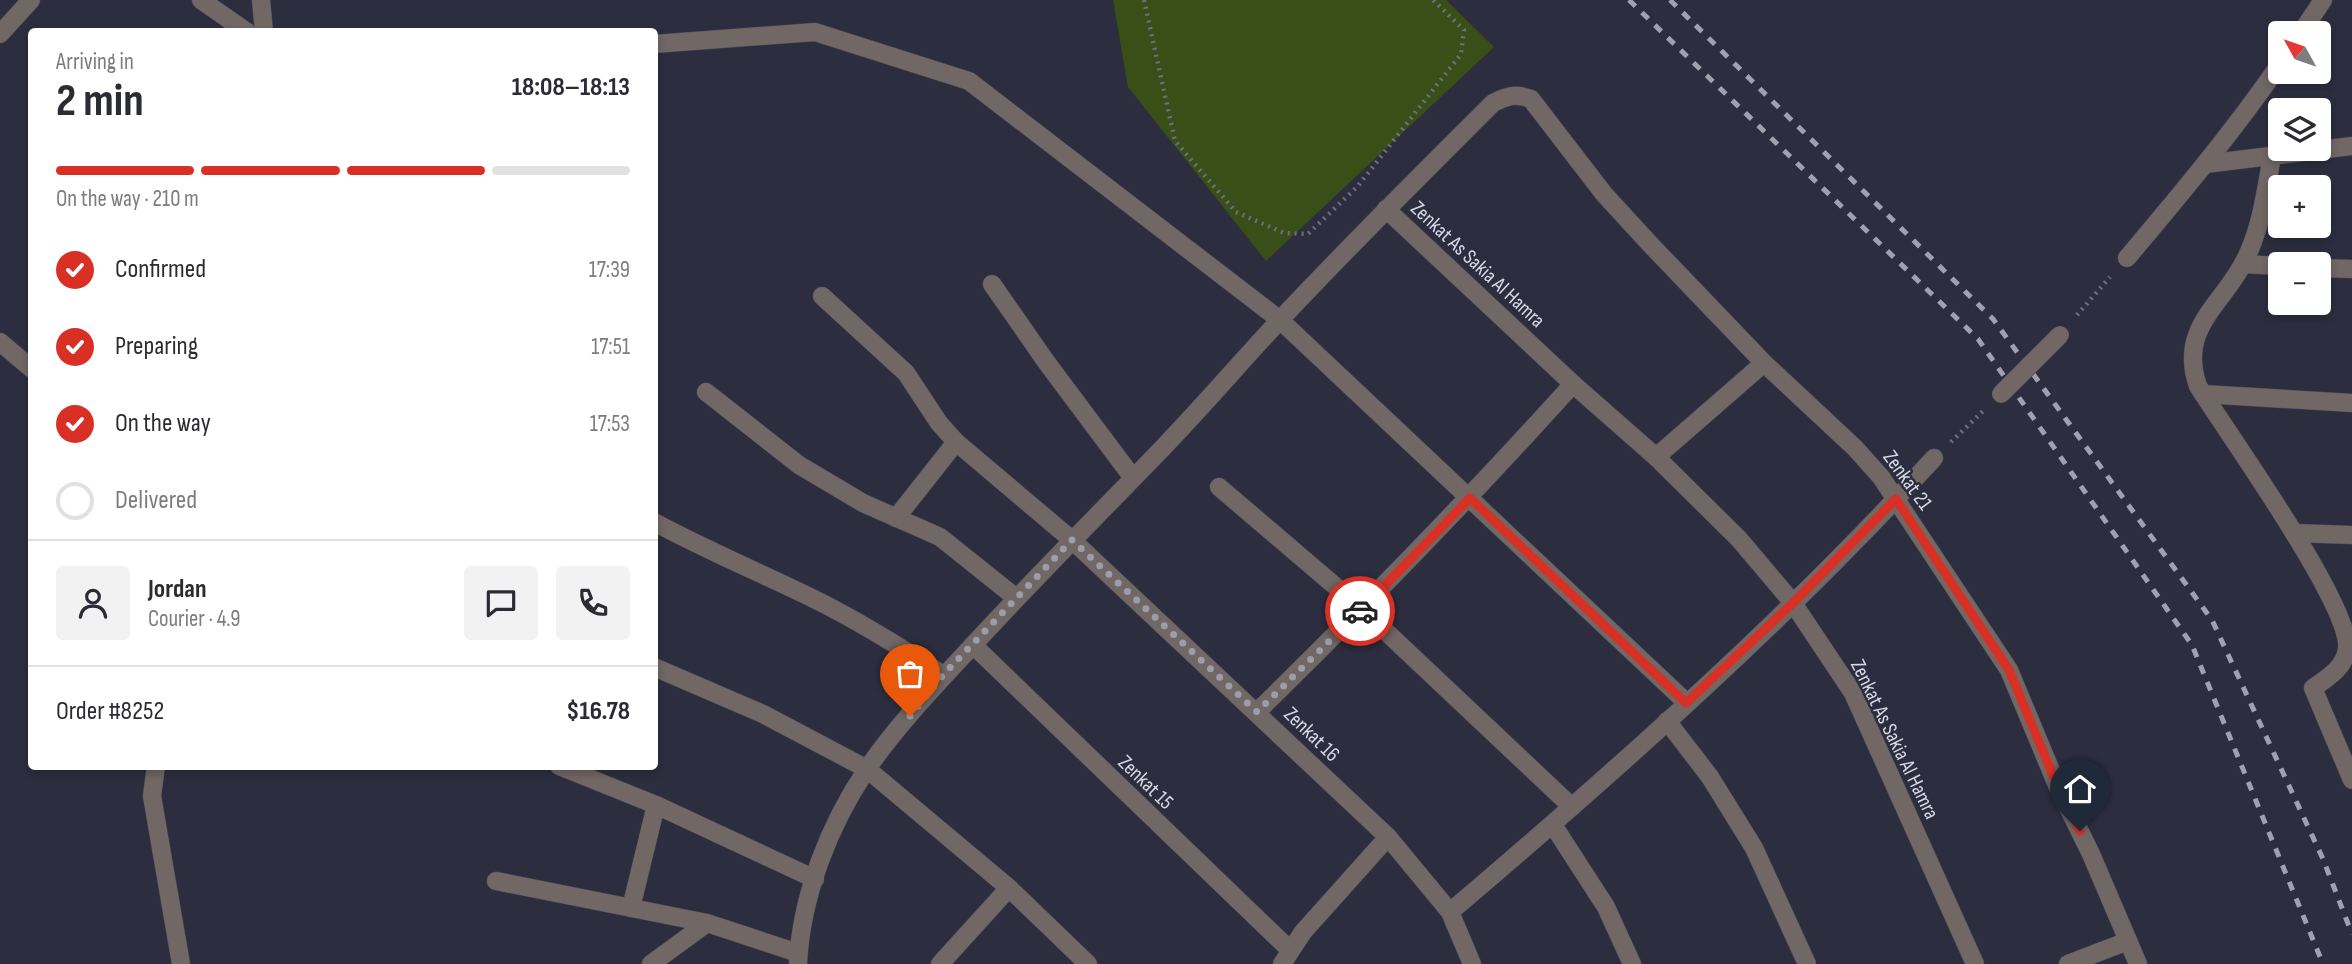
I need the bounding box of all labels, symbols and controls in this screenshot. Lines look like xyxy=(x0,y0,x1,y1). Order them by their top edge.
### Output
north arrow xyxy=(2268,21,2331,84)
map controls xyxy=(2268,21,2331,315)
text: Arriving in xyxy=(56,48,134,76)
text: 18:08–18:13 xyxy=(512,72,630,103)
text: 2 min xyxy=(56,74,144,129)
button: layers xyxy=(2268,98,2331,161)
button: + xyxy=(2268,175,2331,238)
text: On the way · 210 m xyxy=(56,185,199,213)
street label: Zenkat As Sakia Al Hamra xyxy=(1405,196,1550,333)
icon: check xyxy=(56,251,94,289)
button: − xyxy=(2268,252,2331,315)
text: Confirmed xyxy=(115,254,206,285)
text: 17:39 xyxy=(589,256,630,284)
icon: check xyxy=(56,328,94,366)
text: Preparing xyxy=(115,331,198,362)
text: 17:51 xyxy=(591,333,630,361)
icon: check xyxy=(56,405,94,443)
text: On the way xyxy=(115,408,211,439)
text: 17:53 xyxy=(590,410,630,438)
street label: Zenkat 21 xyxy=(1878,446,1938,516)
text: Delivered xyxy=(115,485,197,516)
button: person xyxy=(56,566,130,640)
button: chat xyxy=(464,566,538,640)
button: phone xyxy=(556,566,630,640)
text: Jordan xyxy=(148,574,206,605)
courier xyxy=(1325,576,1395,646)
icon: car xyxy=(1341,592,1379,630)
text: Courier · 4.9 xyxy=(148,605,240,633)
pin xyxy=(880,644,940,716)
icon: bag xyxy=(891,655,929,693)
street label: Zenkat As Sakia Al Hamra xyxy=(1845,655,1944,823)
text: Order #8252 xyxy=(56,696,164,727)
text: $16.78 xyxy=(566,696,630,727)
street label: Zenkat 16 xyxy=(1278,702,1345,767)
street label: Zenkat 15 xyxy=(1113,750,1179,815)
pin xyxy=(2050,759,2110,831)
icon: home xyxy=(2061,770,2099,808)

